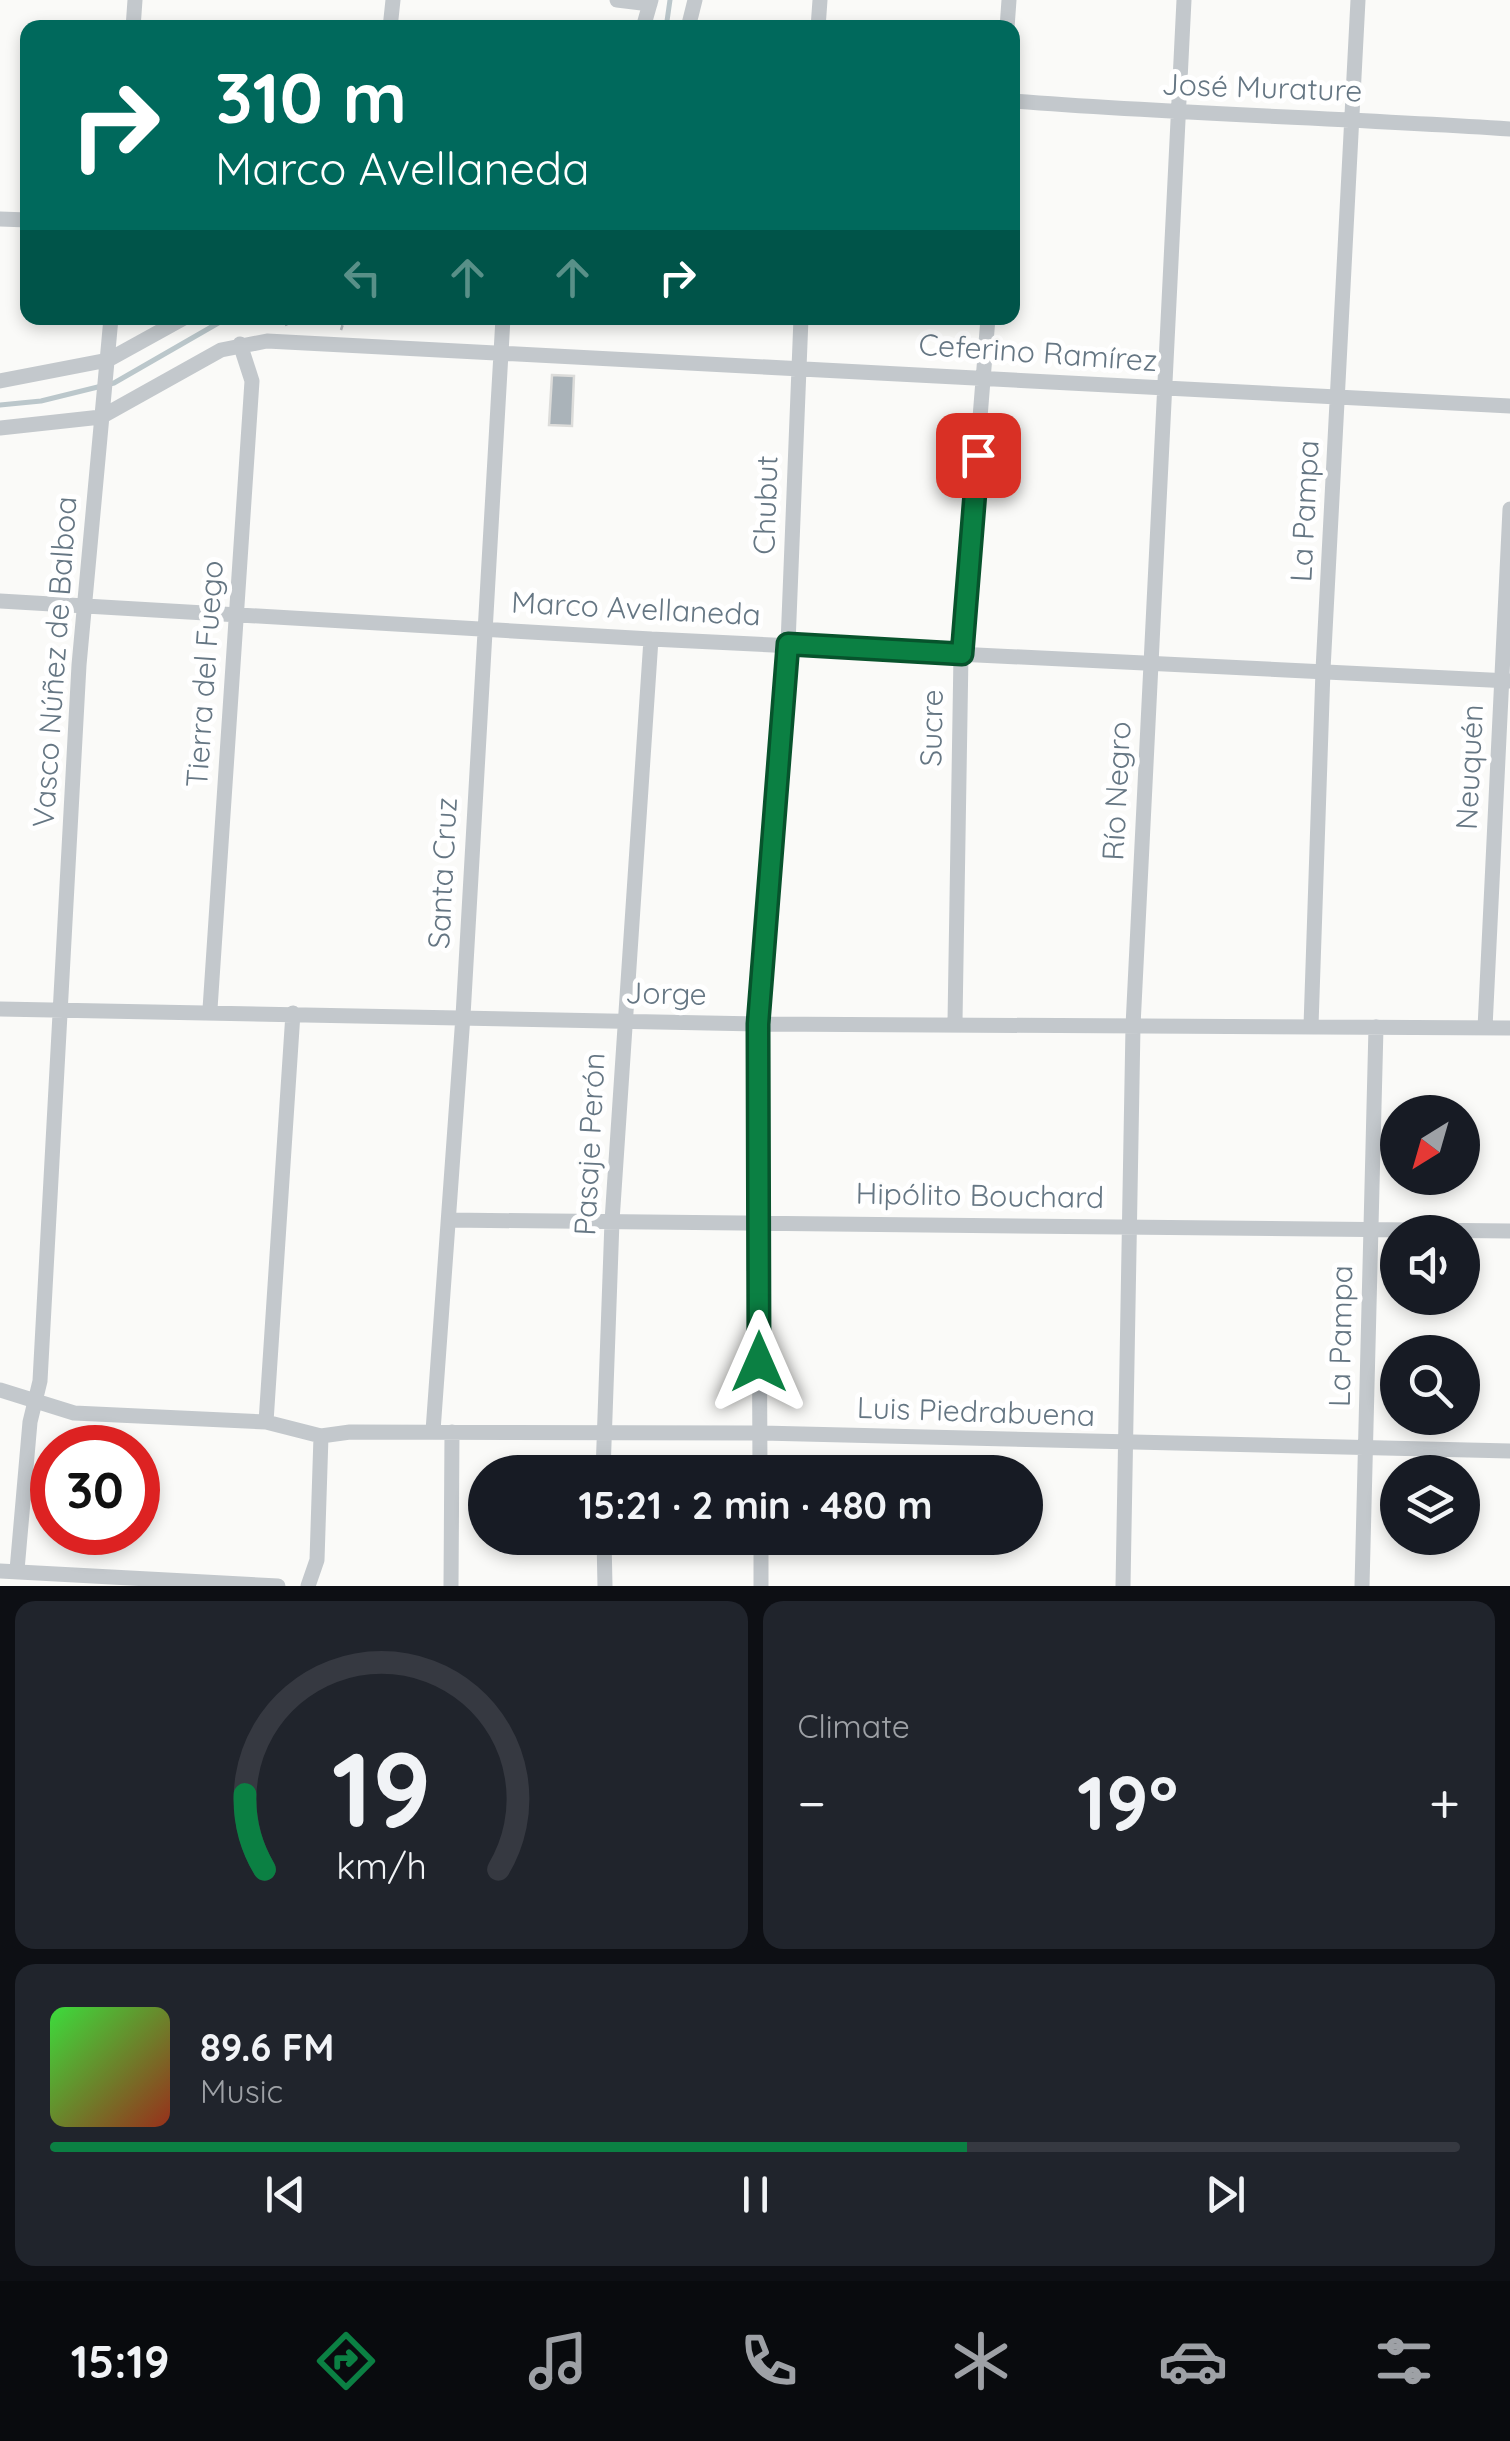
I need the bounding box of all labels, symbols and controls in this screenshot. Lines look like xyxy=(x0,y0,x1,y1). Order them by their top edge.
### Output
text: 310 m xyxy=(215,53,407,141)
icon: right xyxy=(50,60,180,190)
street label: José Murature xyxy=(1161,65,1363,109)
text: Marco Avellaneda xyxy=(215,140,589,196)
icon: left xyxy=(335,250,390,305)
icon: ahead xyxy=(440,250,495,305)
icon: ahead xyxy=(545,250,600,305)
icon: right xyxy=(650,250,705,305)
street label: Ceferino Ramírez xyxy=(917,325,1159,379)
pin xyxy=(936,413,1021,498)
icon: arrive xyxy=(951,428,1006,483)
street label: La Pampa xyxy=(1281,439,1327,583)
street label: Chubut xyxy=(744,455,786,555)
street label: Vasco Núñez de Balboa xyxy=(23,495,85,829)
street label: Tierra del Fuego xyxy=(177,559,231,789)
street label: Marco Avellaneda xyxy=(510,582,762,634)
street label: Sucre xyxy=(911,689,951,767)
street label: Neuquén xyxy=(1447,703,1491,831)
street label: Río Negro xyxy=(1093,720,1139,861)
street label: Santa Cruz xyxy=(419,796,465,950)
street label: Jorge xyxy=(625,973,707,1013)
street label: Pasaje Perón xyxy=(565,1051,613,1236)
north arrow xyxy=(1380,1095,1480,1195)
map controls xyxy=(1380,1095,1480,1555)
street label: Hipólito Bouchard xyxy=(855,1174,1105,1216)
button: sound xyxy=(1380,1215,1480,1315)
street label: La Pampa xyxy=(1320,1265,1360,1407)
position arrow xyxy=(707,1310,811,1414)
button: search xyxy=(1380,1335,1480,1435)
street label: Luis Piedrabuena xyxy=(856,1388,1096,1434)
speed limit sign: 30 xyxy=(30,1425,160,1555)
button: layers xyxy=(1380,1455,1480,1555)
text: 15:21 · 2 min · 480 m xyxy=(579,1481,932,1529)
text: Climate xyxy=(798,1706,910,1746)
text: 19 xyxy=(331,1723,431,1853)
text: 19° xyxy=(1077,1755,1178,1849)
text: − xyxy=(798,1768,826,1837)
text: + xyxy=(1429,1768,1460,1837)
text: km/h xyxy=(336,1843,427,1888)
text: 89.6 FM xyxy=(200,2023,334,2071)
text: Music xyxy=(200,2071,283,2111)
icon: previous xyxy=(258,2167,313,2222)
icon: pause xyxy=(728,2167,783,2222)
icon: next xyxy=(1198,2167,1253,2222)
icon: directions xyxy=(311,2326,381,2396)
icon: music xyxy=(523,2326,593,2396)
icon: phone xyxy=(734,2326,804,2396)
icon: climate xyxy=(946,2326,1016,2396)
icon: car xyxy=(1158,2326,1228,2396)
icon: filters xyxy=(1369,2326,1439,2396)
text: 15:19 xyxy=(71,2333,170,2389)

